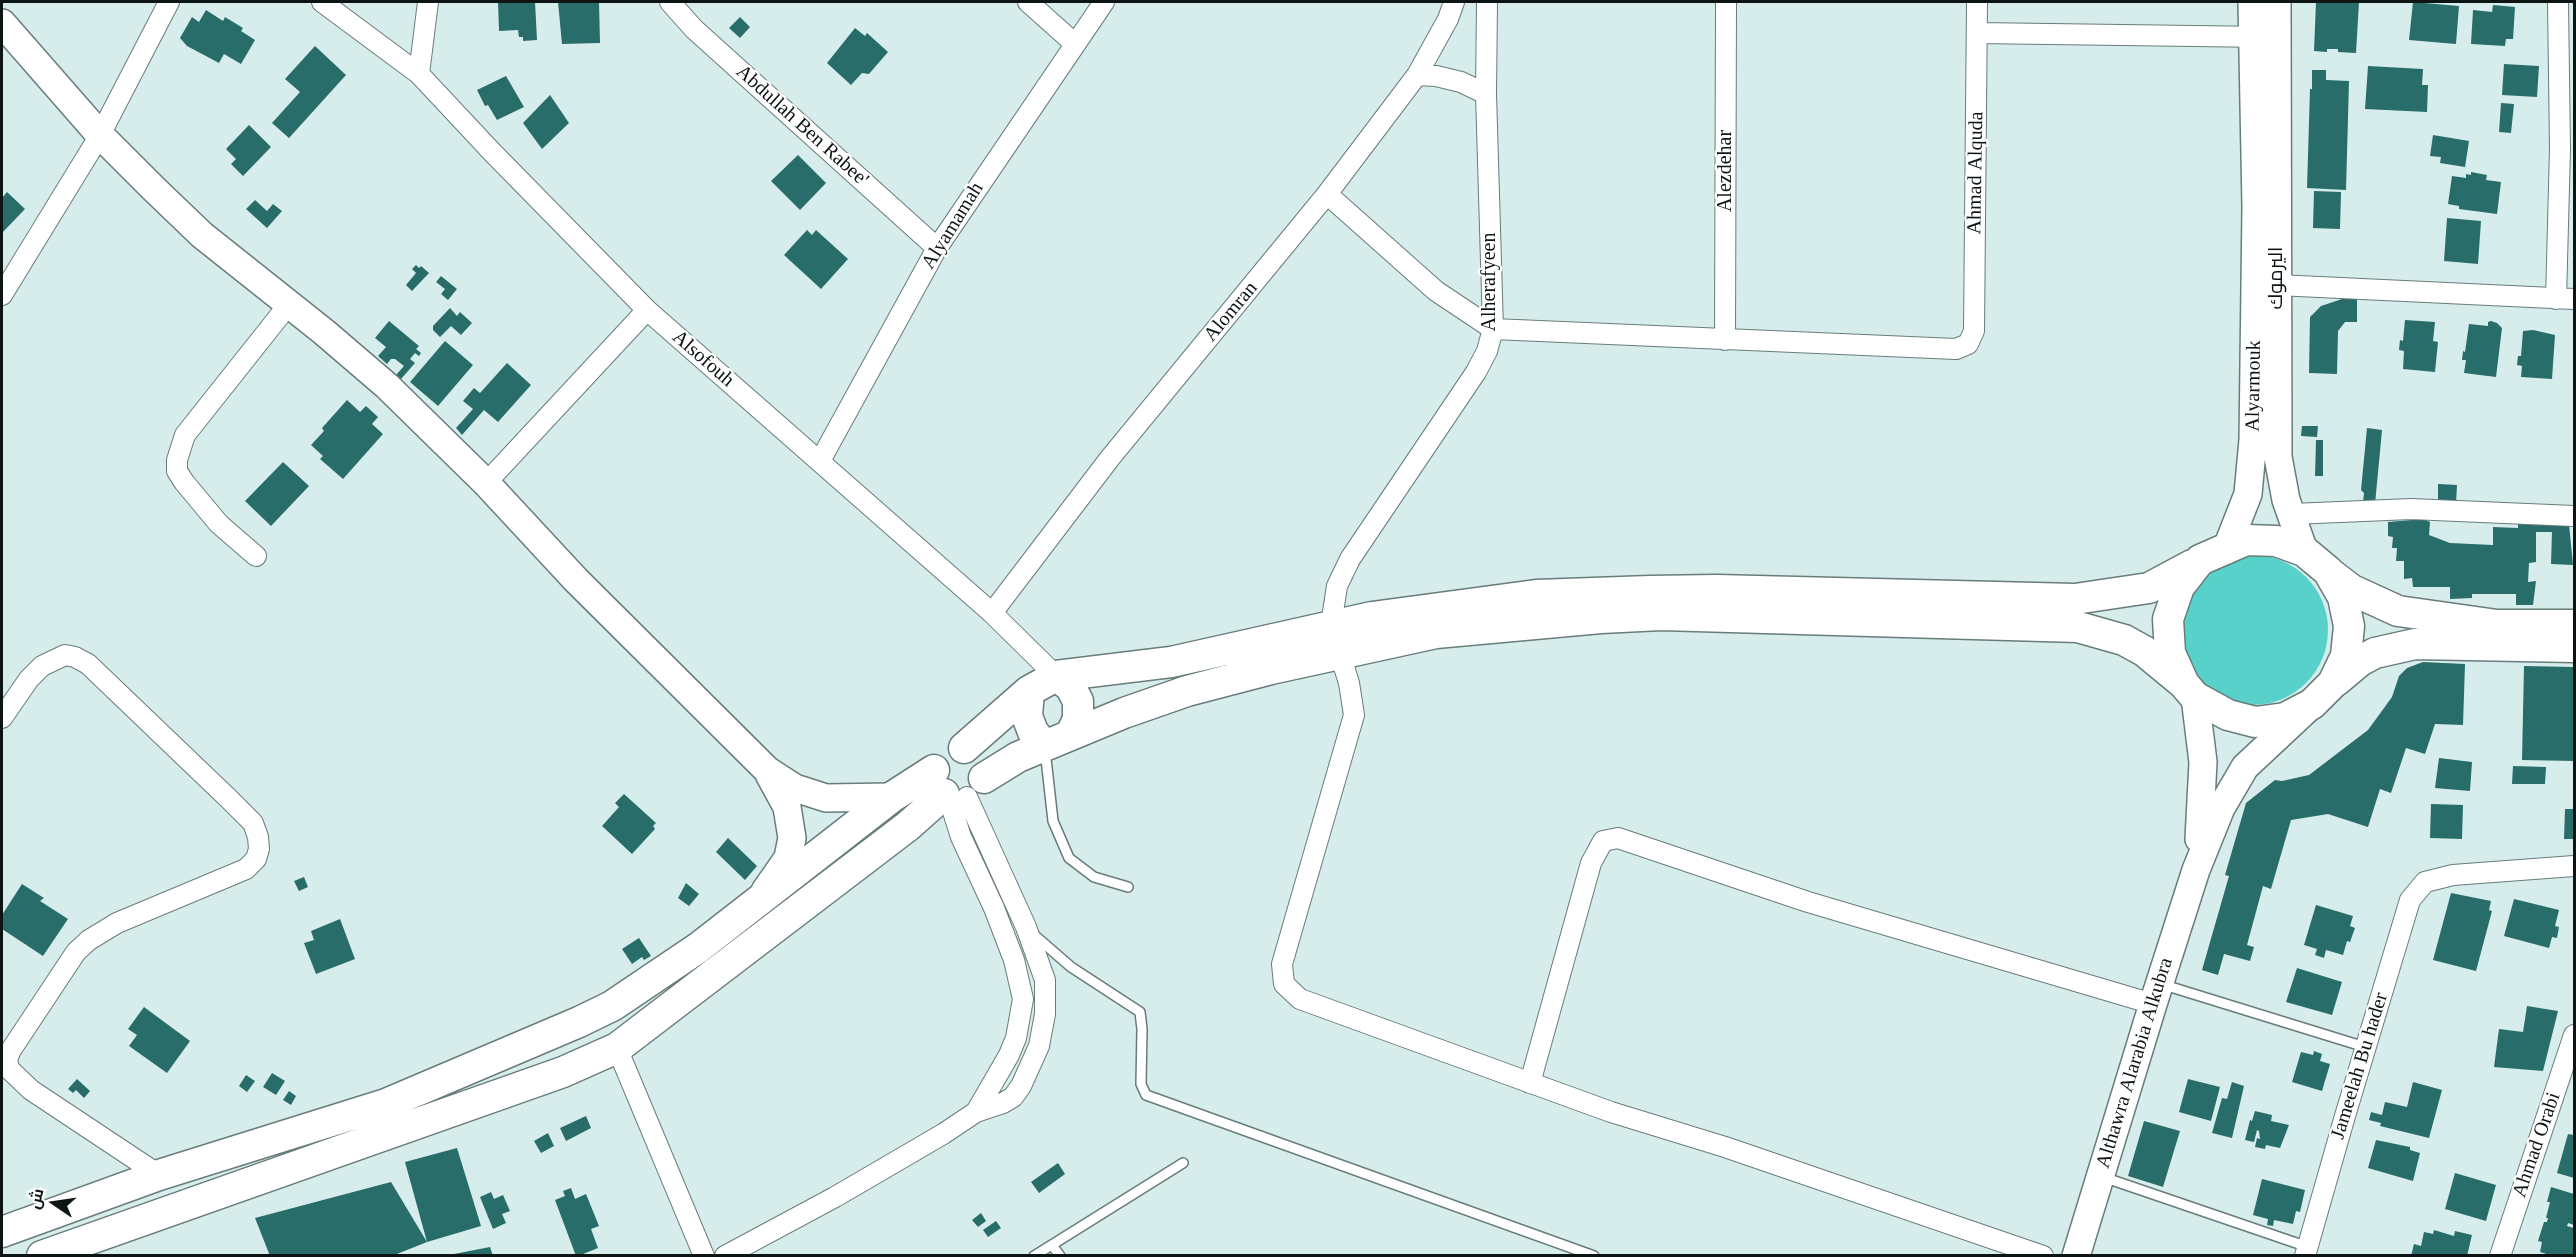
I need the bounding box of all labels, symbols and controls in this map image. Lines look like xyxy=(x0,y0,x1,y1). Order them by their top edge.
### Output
street label: Abdullah Ben Rabee' xyxy=(731,60,873,192)
street label: Ahmad Alquda xyxy=(1963,111,1989,235)
street label: Alezdehar xyxy=(1714,130,1738,212)
street label: Alyamamah xyxy=(917,178,989,274)
street label: Alherafyeen xyxy=(1478,233,1502,331)
street label: اليرموك xyxy=(2265,247,2289,309)
street label: Alomran xyxy=(1199,277,1263,347)
street label: Alsofouh xyxy=(667,326,739,392)
street label: Alyarmouk xyxy=(2241,340,2267,432)
street label: Althawra Alarabia Alkubra xyxy=(2092,955,2178,1171)
street label: Jameelah Bu hader xyxy=(2326,990,2394,1142)
street label: Ahmad Orabi xyxy=(2508,1089,2566,1201)
north arrow xyxy=(24,1173,84,1233)
text: ش xyxy=(25,1187,47,1211)

